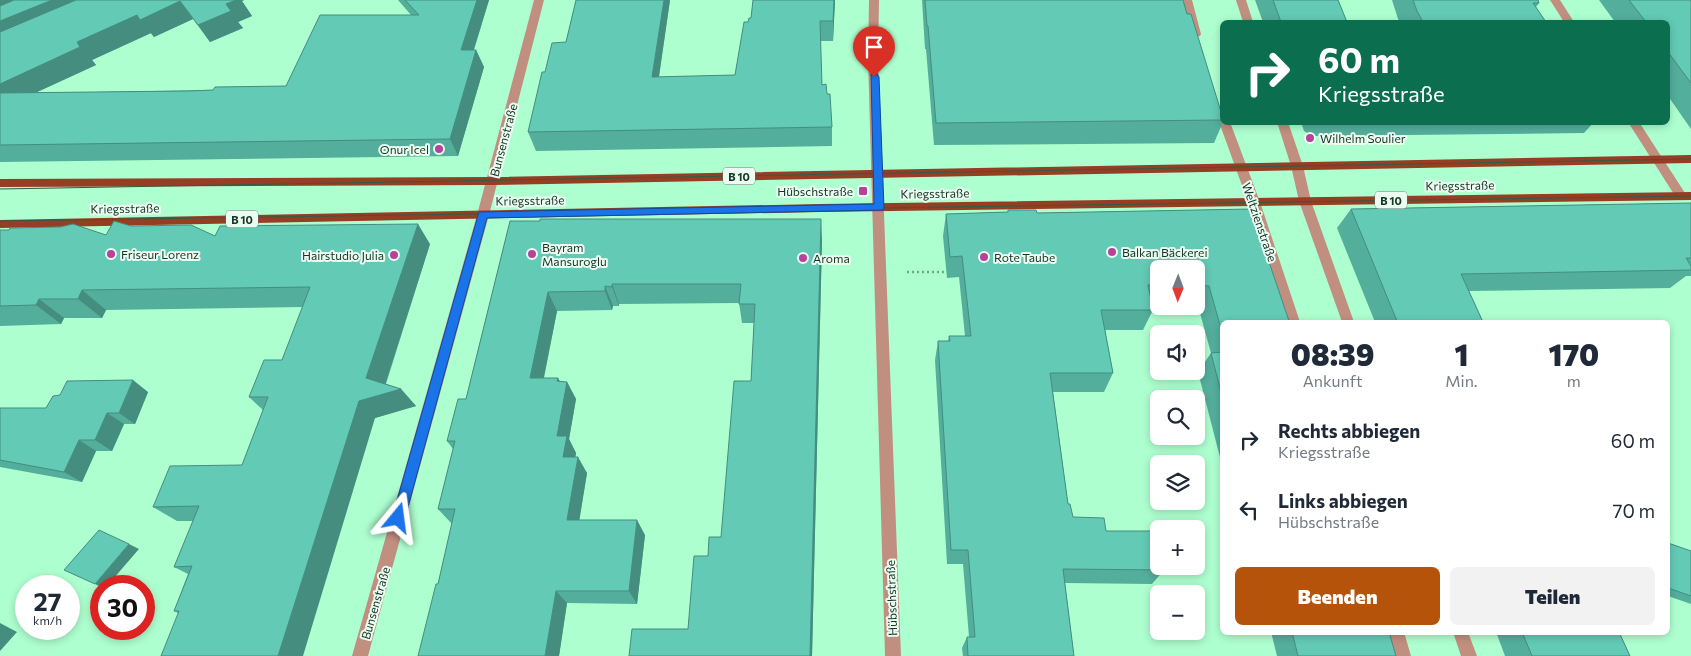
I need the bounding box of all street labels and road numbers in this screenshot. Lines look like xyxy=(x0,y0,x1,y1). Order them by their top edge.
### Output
street label: Bunsenstraße xyxy=(487,102,519,178)
road number: B 10 xyxy=(723,168,755,185)
street label: Kriegsstraße xyxy=(1425,177,1495,193)
street label: Weltzienstraße xyxy=(1240,181,1280,263)
street label: Kriegsstraße xyxy=(900,185,970,201)
street label: Kriegsstraße xyxy=(495,192,565,208)
road number: B 10 xyxy=(1375,192,1407,208)
street label: Kriegsstraße xyxy=(90,200,160,216)
road number: B 10 xyxy=(226,210,258,228)
street label: Hübschstraße xyxy=(883,560,899,636)
street label: Bunsenstraße xyxy=(358,565,392,641)

